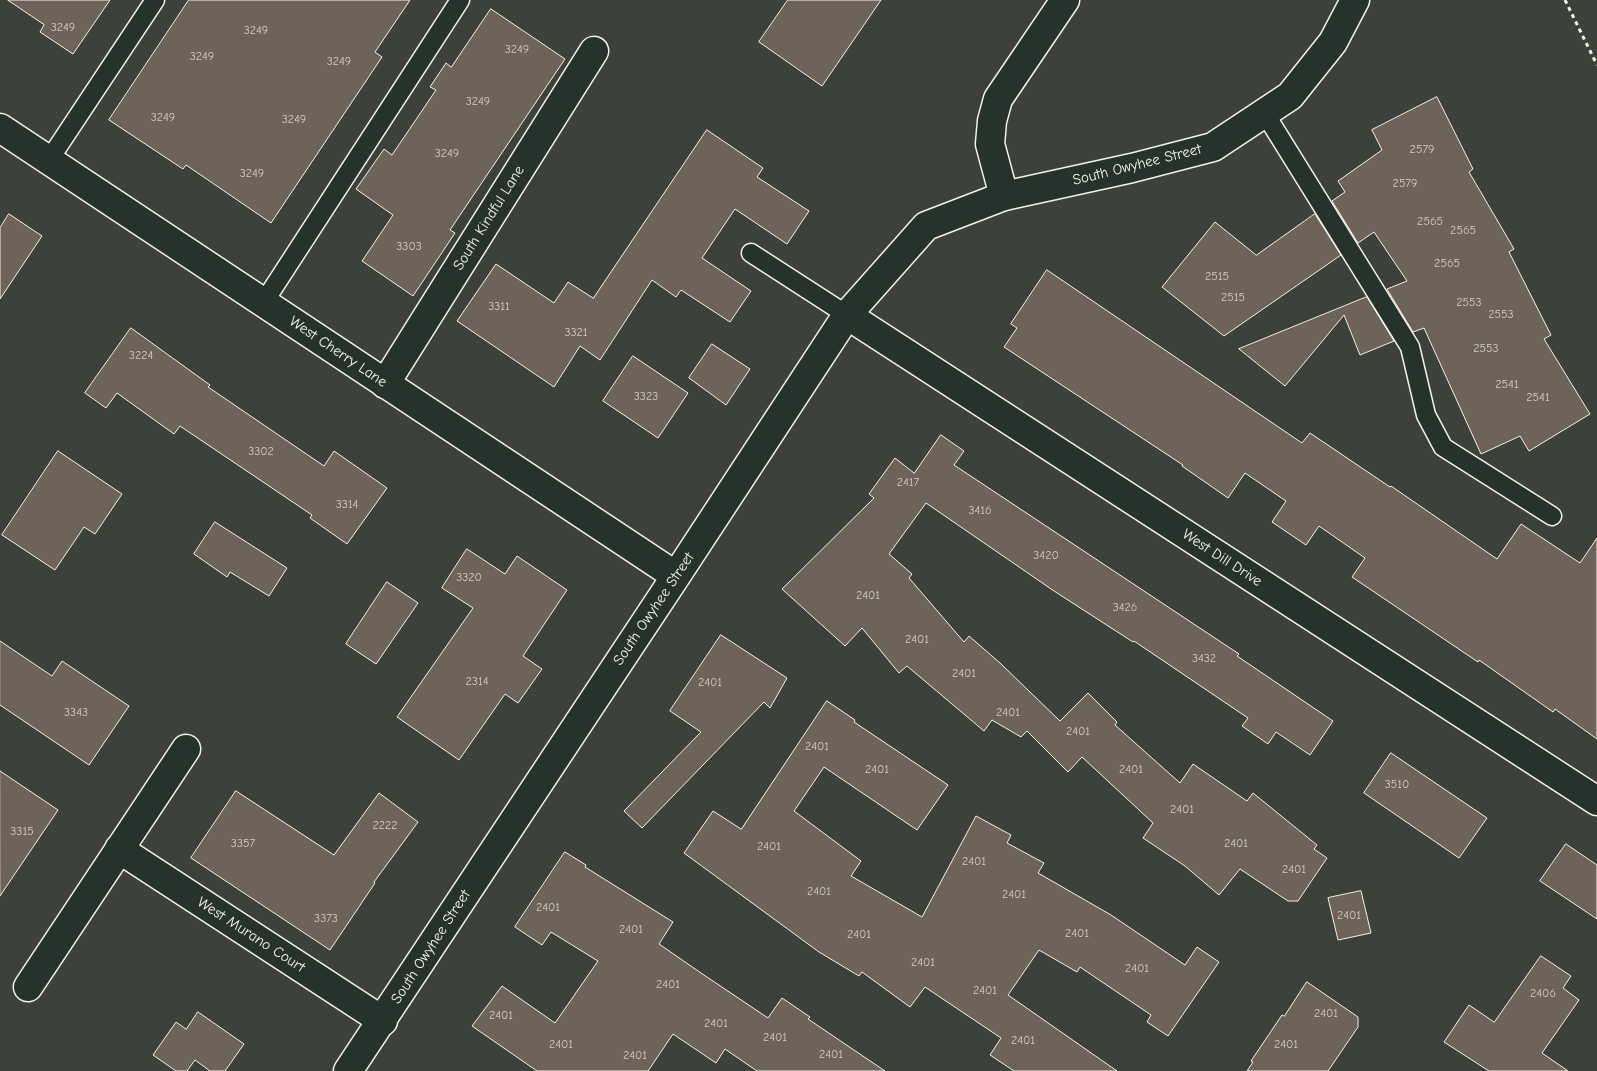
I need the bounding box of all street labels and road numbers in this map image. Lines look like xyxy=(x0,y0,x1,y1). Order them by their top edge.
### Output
street label: South Owyhee Street xyxy=(1071,140,1203,190)
street label: South Kindful Lane xyxy=(450,162,528,274)
street label: West Cherry Lane xyxy=(286,313,390,391)
street label: West Dill Drive xyxy=(1179,525,1265,591)
street label: South Owyhee Street xyxy=(610,549,698,669)
street label: South Owyhee Street xyxy=(387,887,475,1007)
street label: West Murano Court xyxy=(194,893,308,977)

